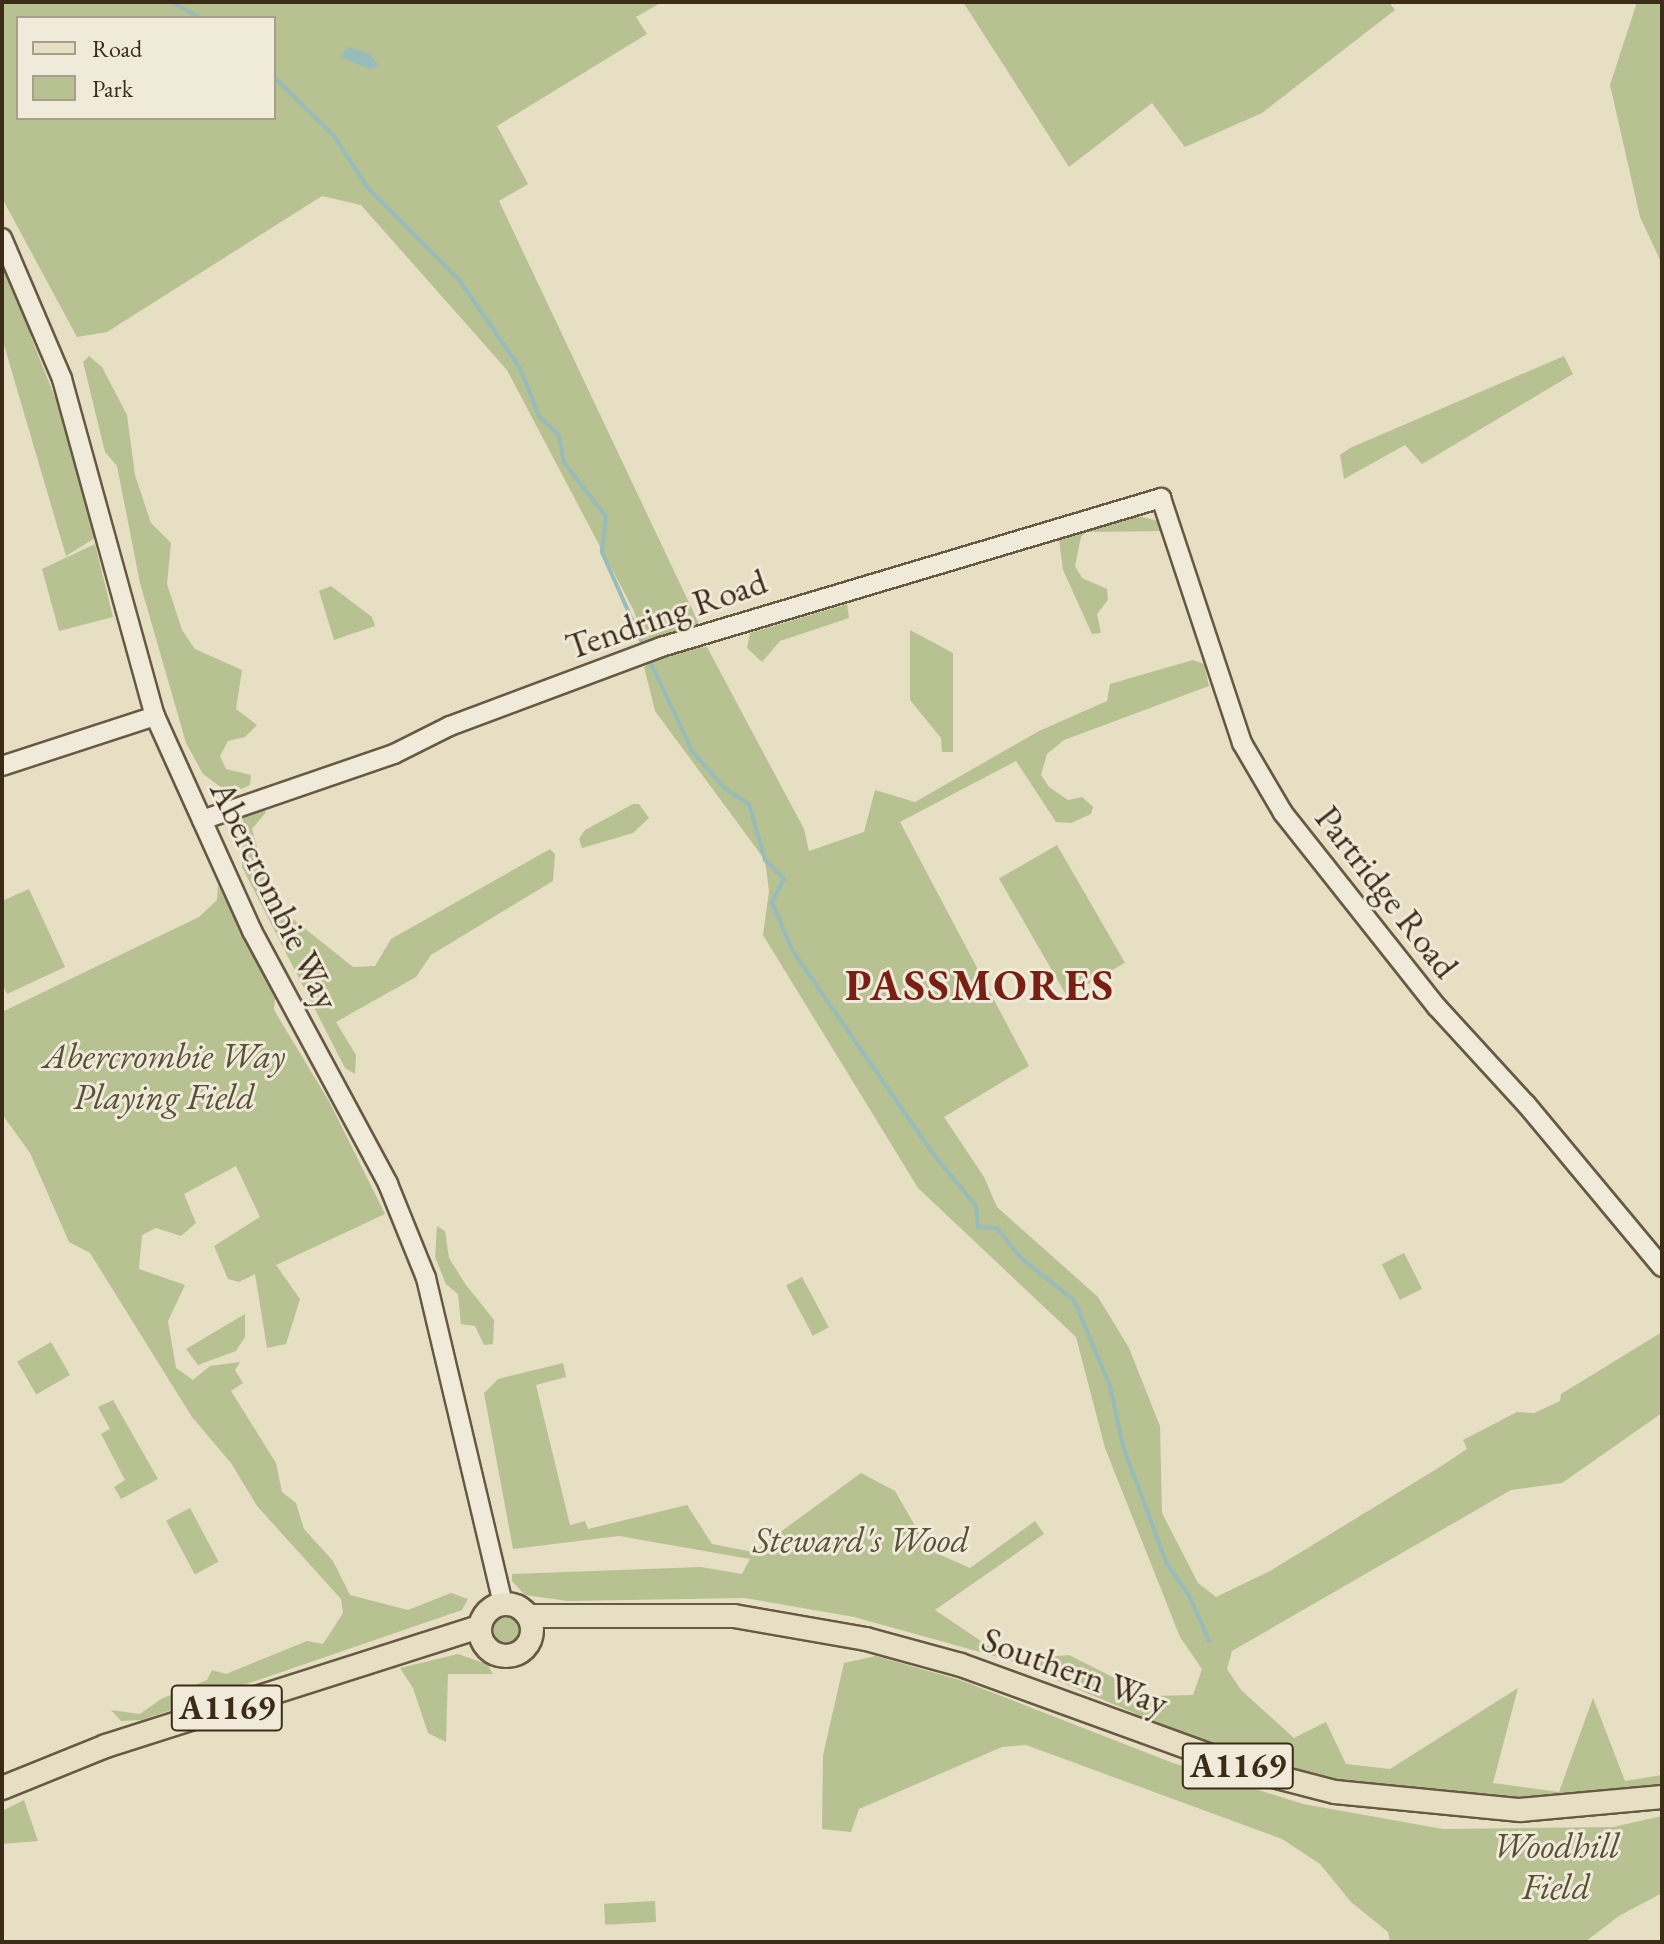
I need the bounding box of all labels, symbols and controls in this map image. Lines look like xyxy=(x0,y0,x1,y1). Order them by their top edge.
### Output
legend xyxy=(16,16,276,120)
text: Road xyxy=(92,33,142,64)
text: Park xyxy=(92,73,133,104)
street label: Tendring Road xyxy=(560,559,772,669)
street label: Abercrombie Way xyxy=(201,774,349,1016)
street label: Partridge Road xyxy=(1306,797,1468,987)
district label: PASSMORES xyxy=(845,959,1115,1011)
park label: Abercrombie Way Playing Field xyxy=(43,1033,285,1118)
park label: Steward's Wood xyxy=(753,1518,969,1562)
street label: Southern Way xyxy=(976,1617,1174,1725)
road number: A1169 xyxy=(169,1678,285,1738)
road number: A1169 xyxy=(1180,1736,1296,1796)
park label: Woodhill Field xyxy=(1492,1823,1620,1908)

